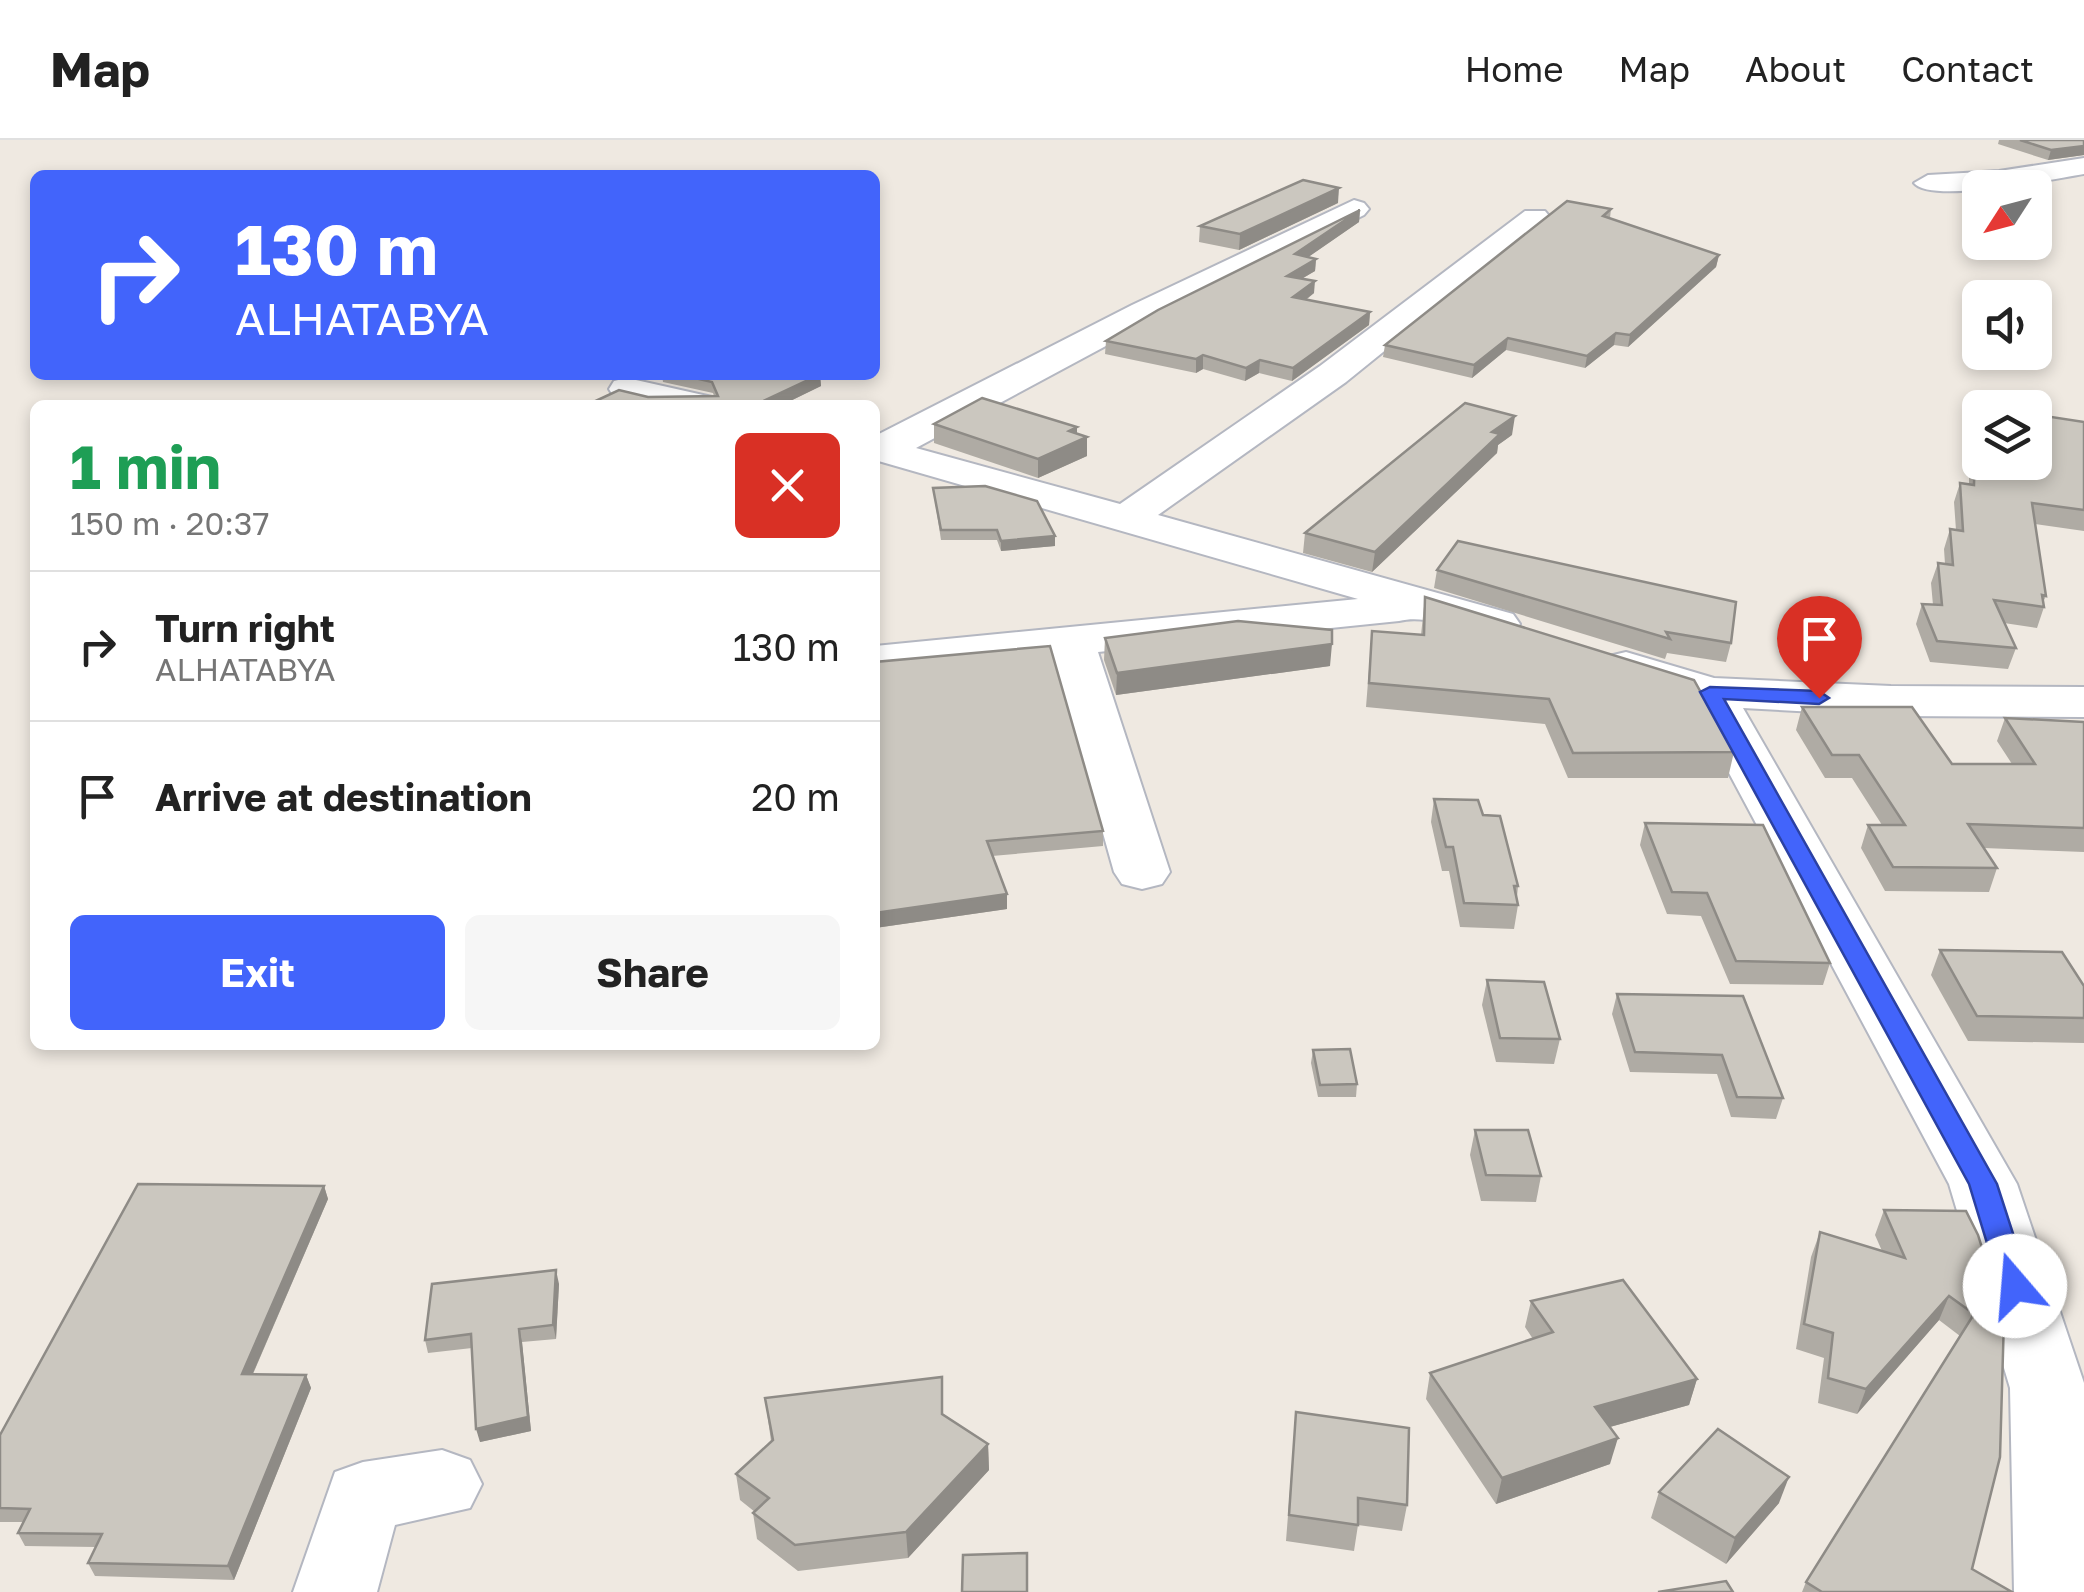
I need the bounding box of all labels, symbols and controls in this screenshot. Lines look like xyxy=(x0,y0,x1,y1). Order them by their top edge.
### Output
text: Map xyxy=(50,40,150,98)
text: Home xyxy=(1465,48,1564,90)
text: Map xyxy=(1619,48,1690,90)
text: About xyxy=(1745,48,1846,90)
text: Contact xyxy=(1901,48,2034,90)
north arrow xyxy=(1962,170,2052,260)
map controls xyxy=(1962,170,2052,480)
text: 130 m xyxy=(235,206,438,290)
icon: right xyxy=(70,210,200,340)
button: sound xyxy=(1962,280,2052,370)
text: ALHATABYA xyxy=(235,291,489,345)
button: layers xyxy=(1962,390,2052,480)
text: 1 min xyxy=(70,430,221,502)
button: close xyxy=(735,433,840,538)
text: 150 m · 20:37 xyxy=(70,504,270,542)
pin xyxy=(1777,596,1862,699)
text: Turn right xyxy=(155,605,335,650)
icon: arrive xyxy=(1792,611,1847,666)
icon: right xyxy=(70,619,125,674)
text: 130 m xyxy=(733,624,840,669)
text: ALHATABYA xyxy=(155,650,335,688)
icon: arrive xyxy=(70,769,125,824)
text: Arrive at destination xyxy=(155,774,532,819)
text: 20 m xyxy=(751,774,840,819)
button: Exit xyxy=(70,915,445,1030)
button: Share xyxy=(465,915,840,1030)
position arrow xyxy=(1963,1234,2067,1338)

